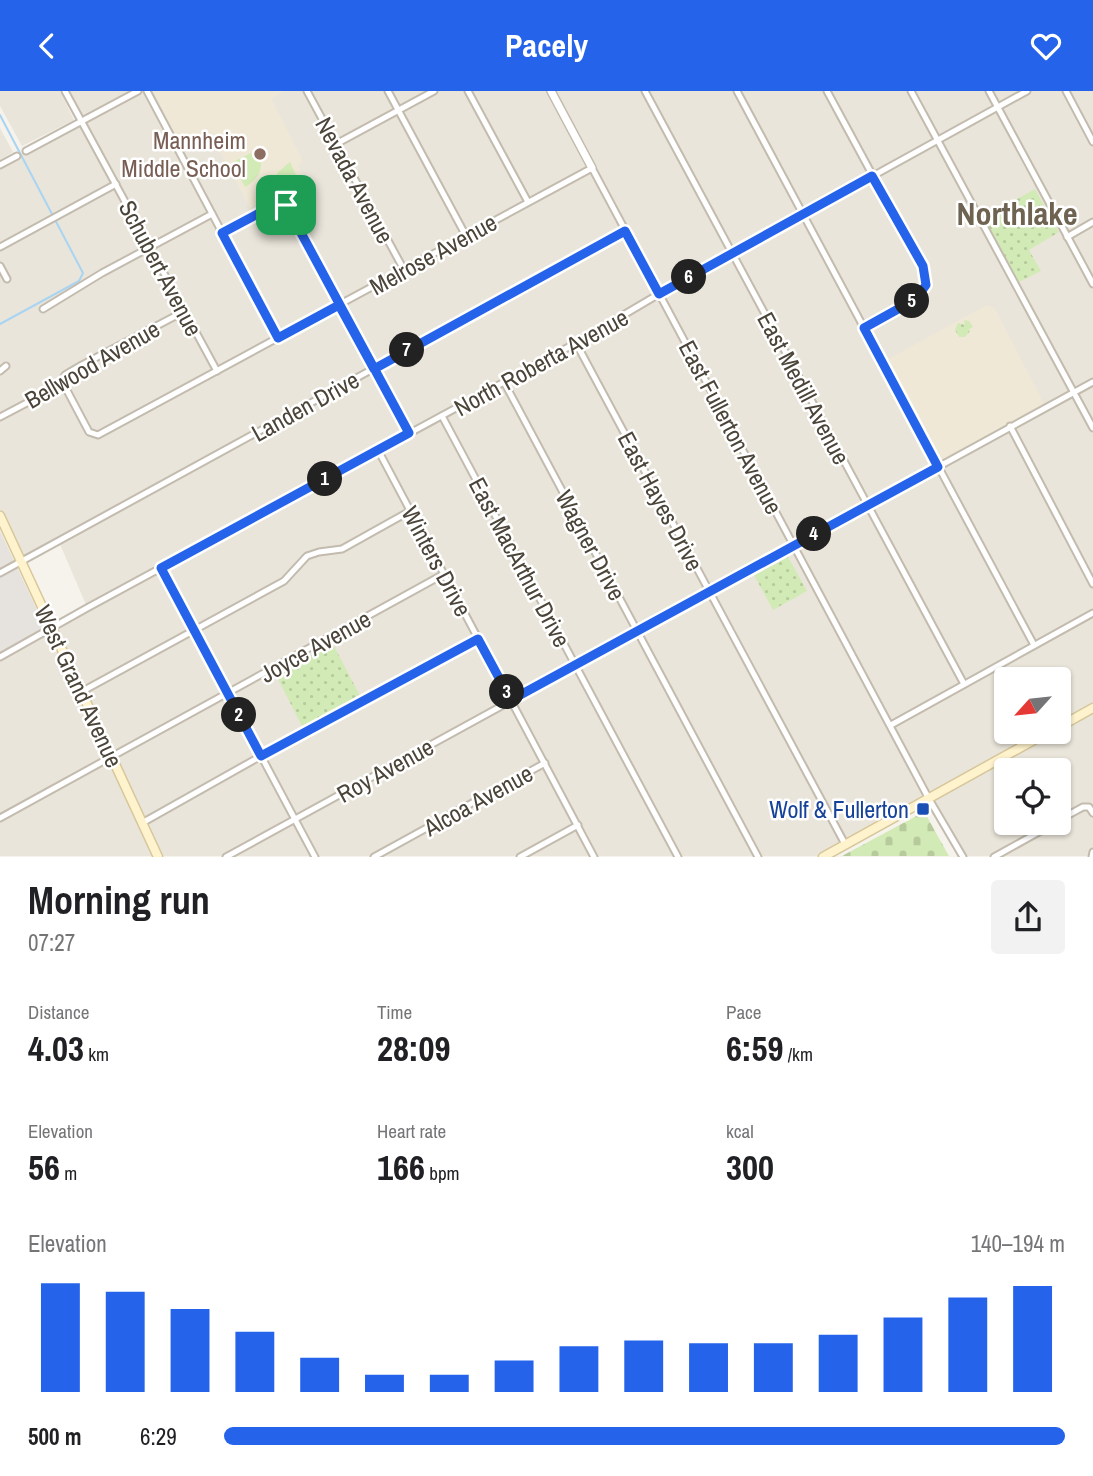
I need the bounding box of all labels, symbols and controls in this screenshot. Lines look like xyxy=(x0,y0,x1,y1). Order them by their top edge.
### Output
text: Pacely xyxy=(505,24,588,67)
icon: back xyxy=(28,27,66,65)
icon: heart xyxy=(1027,27,1065,65)
street label: Nevada Avenue xyxy=(308,111,402,249)
place label: Mannheim Middle School xyxy=(121,124,246,184)
marker: Mannheim Middle School xyxy=(252,146,268,162)
pin xyxy=(256,175,316,235)
icon: arrive xyxy=(267,186,305,224)
district label: Northlake xyxy=(956,192,1078,235)
street label: Schubert Avenue xyxy=(112,194,210,342)
street label: Melrose Avenue xyxy=(364,206,502,302)
pin: 6 xyxy=(672,259,706,295)
text: 6 xyxy=(684,263,693,289)
pin: 5 xyxy=(894,283,930,319)
text: 5 xyxy=(907,287,916,313)
street label: North Roberta Avenue xyxy=(448,301,634,423)
street label: East Medill Avenue xyxy=(750,306,858,470)
street label: Bellwood Avenue xyxy=(19,312,165,416)
pin: 7 xyxy=(390,333,424,367)
street label: East Fullerton Avenue xyxy=(672,335,790,519)
text: 7 xyxy=(402,336,411,362)
street label: Landen Drive xyxy=(246,363,364,449)
street label: East Hayes Drive xyxy=(611,426,711,576)
pin: 1 xyxy=(308,461,342,497)
text: 1 xyxy=(320,465,329,491)
street label: East MacArthur Drive xyxy=(462,471,578,653)
street label: Wagner Drive xyxy=(549,484,633,606)
street label: Winters Drive xyxy=(395,500,479,622)
pin: 4 xyxy=(796,517,832,551)
text: 4 xyxy=(809,520,818,546)
street label: West Grand Avenue xyxy=(27,600,131,772)
street label: Joyce Avenue xyxy=(254,602,376,690)
north arrow xyxy=(994,667,1071,744)
map controls xyxy=(994,667,1071,835)
pin: 3 xyxy=(490,675,524,709)
text: 3 xyxy=(502,678,511,704)
pin: 2 xyxy=(222,697,256,733)
text: 2 xyxy=(234,701,243,727)
street label: Roy Avenue xyxy=(331,730,439,810)
street label: Alcoa Avenue xyxy=(417,757,538,844)
button: locate xyxy=(994,758,1071,835)
place label: Wolf & Fullerton xyxy=(769,793,909,825)
marker: Wolf & Fullerton xyxy=(915,801,931,817)
text: Morning run xyxy=(28,875,210,926)
button: share xyxy=(991,880,1065,954)
text: 07:27 xyxy=(28,927,75,958)
text: Distance xyxy=(28,999,89,1025)
text: Time xyxy=(377,999,412,1025)
text: Pace xyxy=(726,999,762,1025)
text: 4.03 xyxy=(28,1025,84,1072)
text: 28:09 xyxy=(377,1025,450,1072)
text: 6:59 xyxy=(726,1025,783,1072)
text: km xyxy=(84,1041,109,1067)
text: /km xyxy=(783,1041,813,1067)
text: Elevation xyxy=(28,1118,93,1144)
text: Heart rate xyxy=(377,1118,446,1144)
text: kcal xyxy=(726,1118,754,1144)
text: 56 xyxy=(28,1144,60,1191)
text: 166 xyxy=(377,1144,425,1191)
text: 300 xyxy=(726,1144,774,1191)
text: m xyxy=(60,1160,77,1186)
text: bpm xyxy=(425,1160,460,1186)
text: Elevation xyxy=(28,1228,107,1259)
text: 140–194 m xyxy=(971,1228,1065,1259)
text: 500 m xyxy=(28,1421,81,1452)
text: 6:29 xyxy=(140,1421,177,1452)

